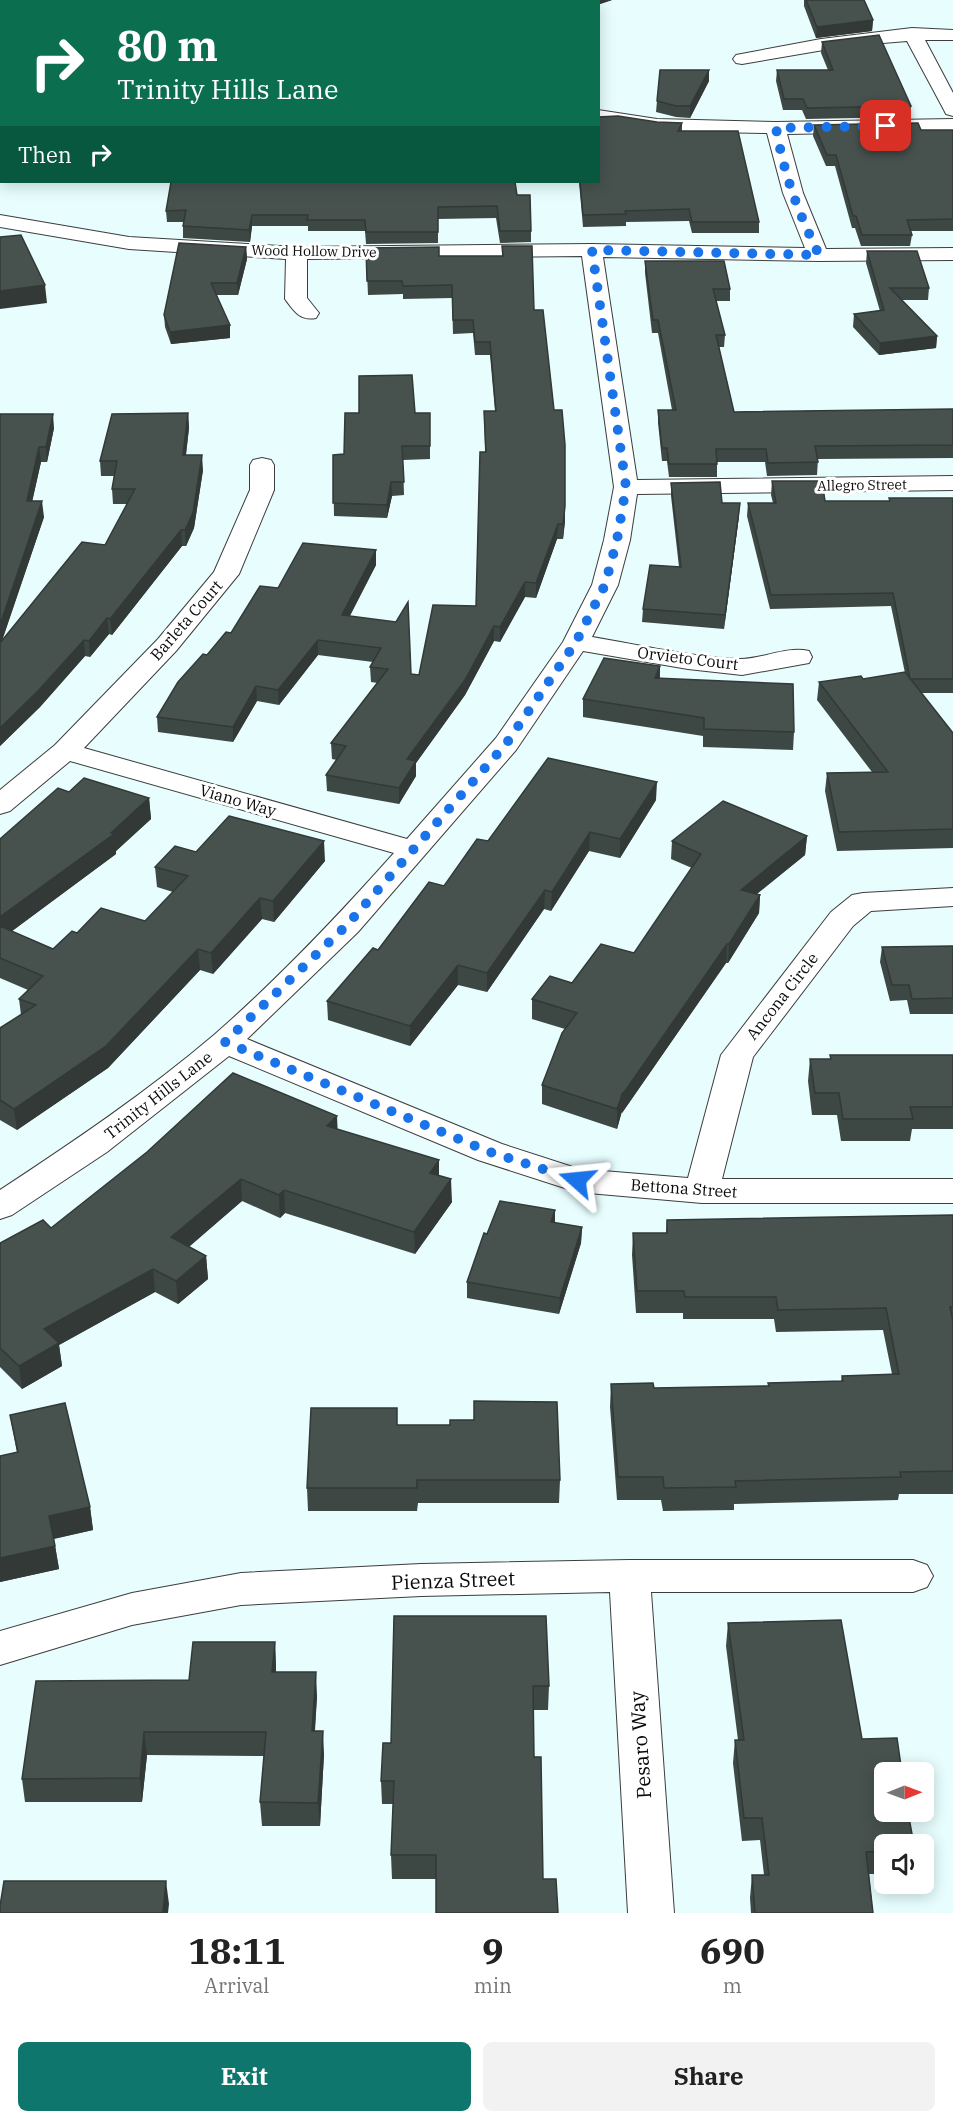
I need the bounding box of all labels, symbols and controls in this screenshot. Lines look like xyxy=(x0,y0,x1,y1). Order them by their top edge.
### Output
text: 80 m xyxy=(117,18,218,73)
icon: right xyxy=(18,24,96,102)
text: Trinity Hills Lane xyxy=(117,71,339,106)
pin xyxy=(860,100,911,151)
icon: arrive xyxy=(869,109,902,142)
icon: right xyxy=(84,138,117,171)
text: Then xyxy=(18,140,72,169)
street label: Wood Hollow Drive xyxy=(251,241,377,261)
street label: Allegro Street xyxy=(817,475,907,495)
street label: Barleta Court xyxy=(146,575,227,664)
street label: Orvieto Court xyxy=(636,642,740,674)
street label: Viano Way xyxy=(197,780,279,821)
street label: Ancona Circle xyxy=(742,948,822,1044)
street label: Trinity Hills Lane xyxy=(100,1047,216,1143)
position arrow xyxy=(545,1148,609,1212)
street label: Bettona Street xyxy=(630,1174,738,1202)
street label: Pienza Street xyxy=(390,1564,516,1596)
street label: Pesaro Way xyxy=(623,1690,657,1800)
north arrow xyxy=(874,1762,934,1822)
map controls xyxy=(874,1762,934,1894)
button: sound xyxy=(874,1834,934,1894)
text: 18:11 xyxy=(188,1927,285,1974)
text: 9 xyxy=(482,1927,504,1974)
text: 690 xyxy=(700,1927,765,1974)
text: Arrival xyxy=(204,1972,269,1999)
text: min xyxy=(474,1972,512,1999)
text: m xyxy=(723,1972,742,1999)
button: Exit xyxy=(18,2042,471,2111)
button: Share xyxy=(483,2042,935,2111)

